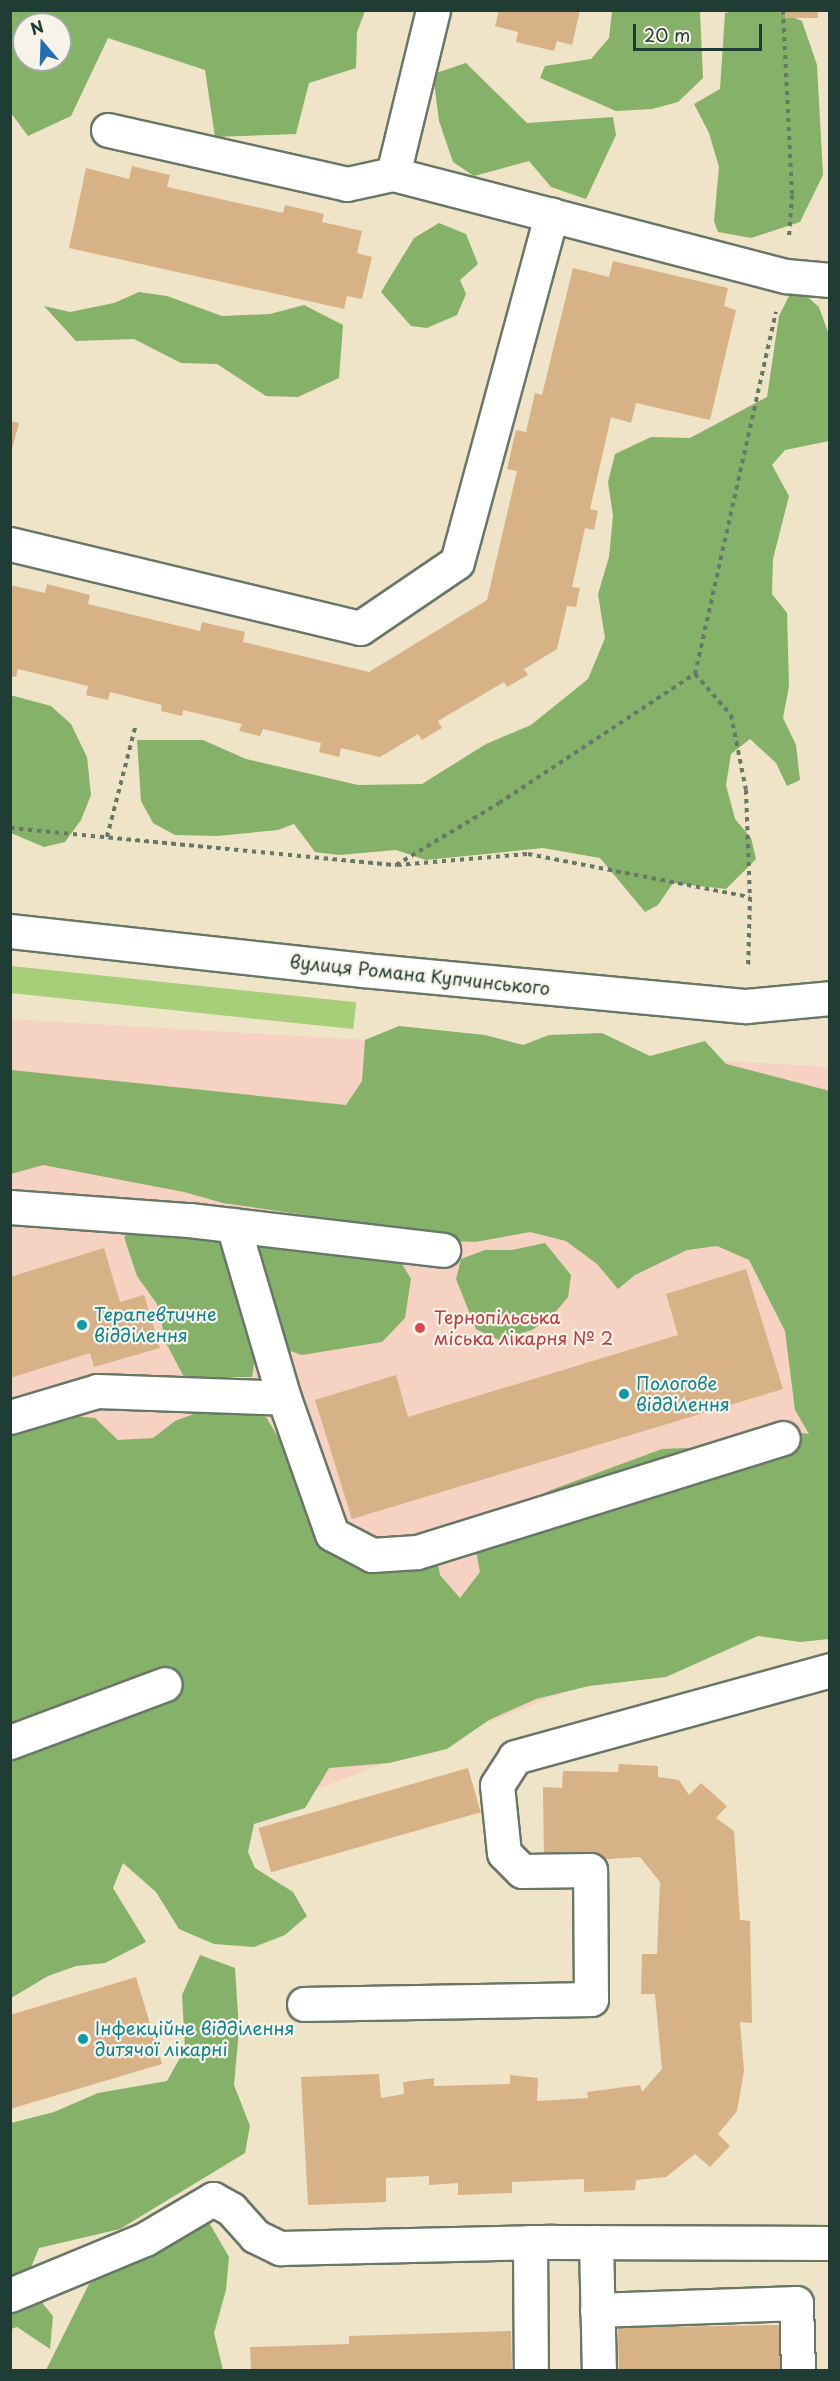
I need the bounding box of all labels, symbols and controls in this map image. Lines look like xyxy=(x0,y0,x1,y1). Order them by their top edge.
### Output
north arrow xyxy=(12,12,72,72)
scale bar xyxy=(636,12,765,50)
text: N xyxy=(27,13,47,40)
text: 20 m xyxy=(644,21,690,48)
street label: вулиця Романа Купчинського xyxy=(288,950,552,1000)
place label: Терапевтичне відділення xyxy=(94,1304,217,1346)
place label: Тернопільська міська лікарня № 2 xyxy=(434,1307,614,1350)
marker: Терапевтичне відділення xyxy=(75,1318,89,1332)
marker: Тернопільська міська лікарня № 2 xyxy=(411,1319,429,1337)
place label: Пологове відділення xyxy=(636,1373,730,1416)
marker: Пологове відділення xyxy=(617,1387,631,1401)
place label: Інфекційне відділення дитячої лікарні xyxy=(95,2018,295,2060)
marker: Інфекційне відділення дитячої лікарні xyxy=(76,2032,90,2046)

